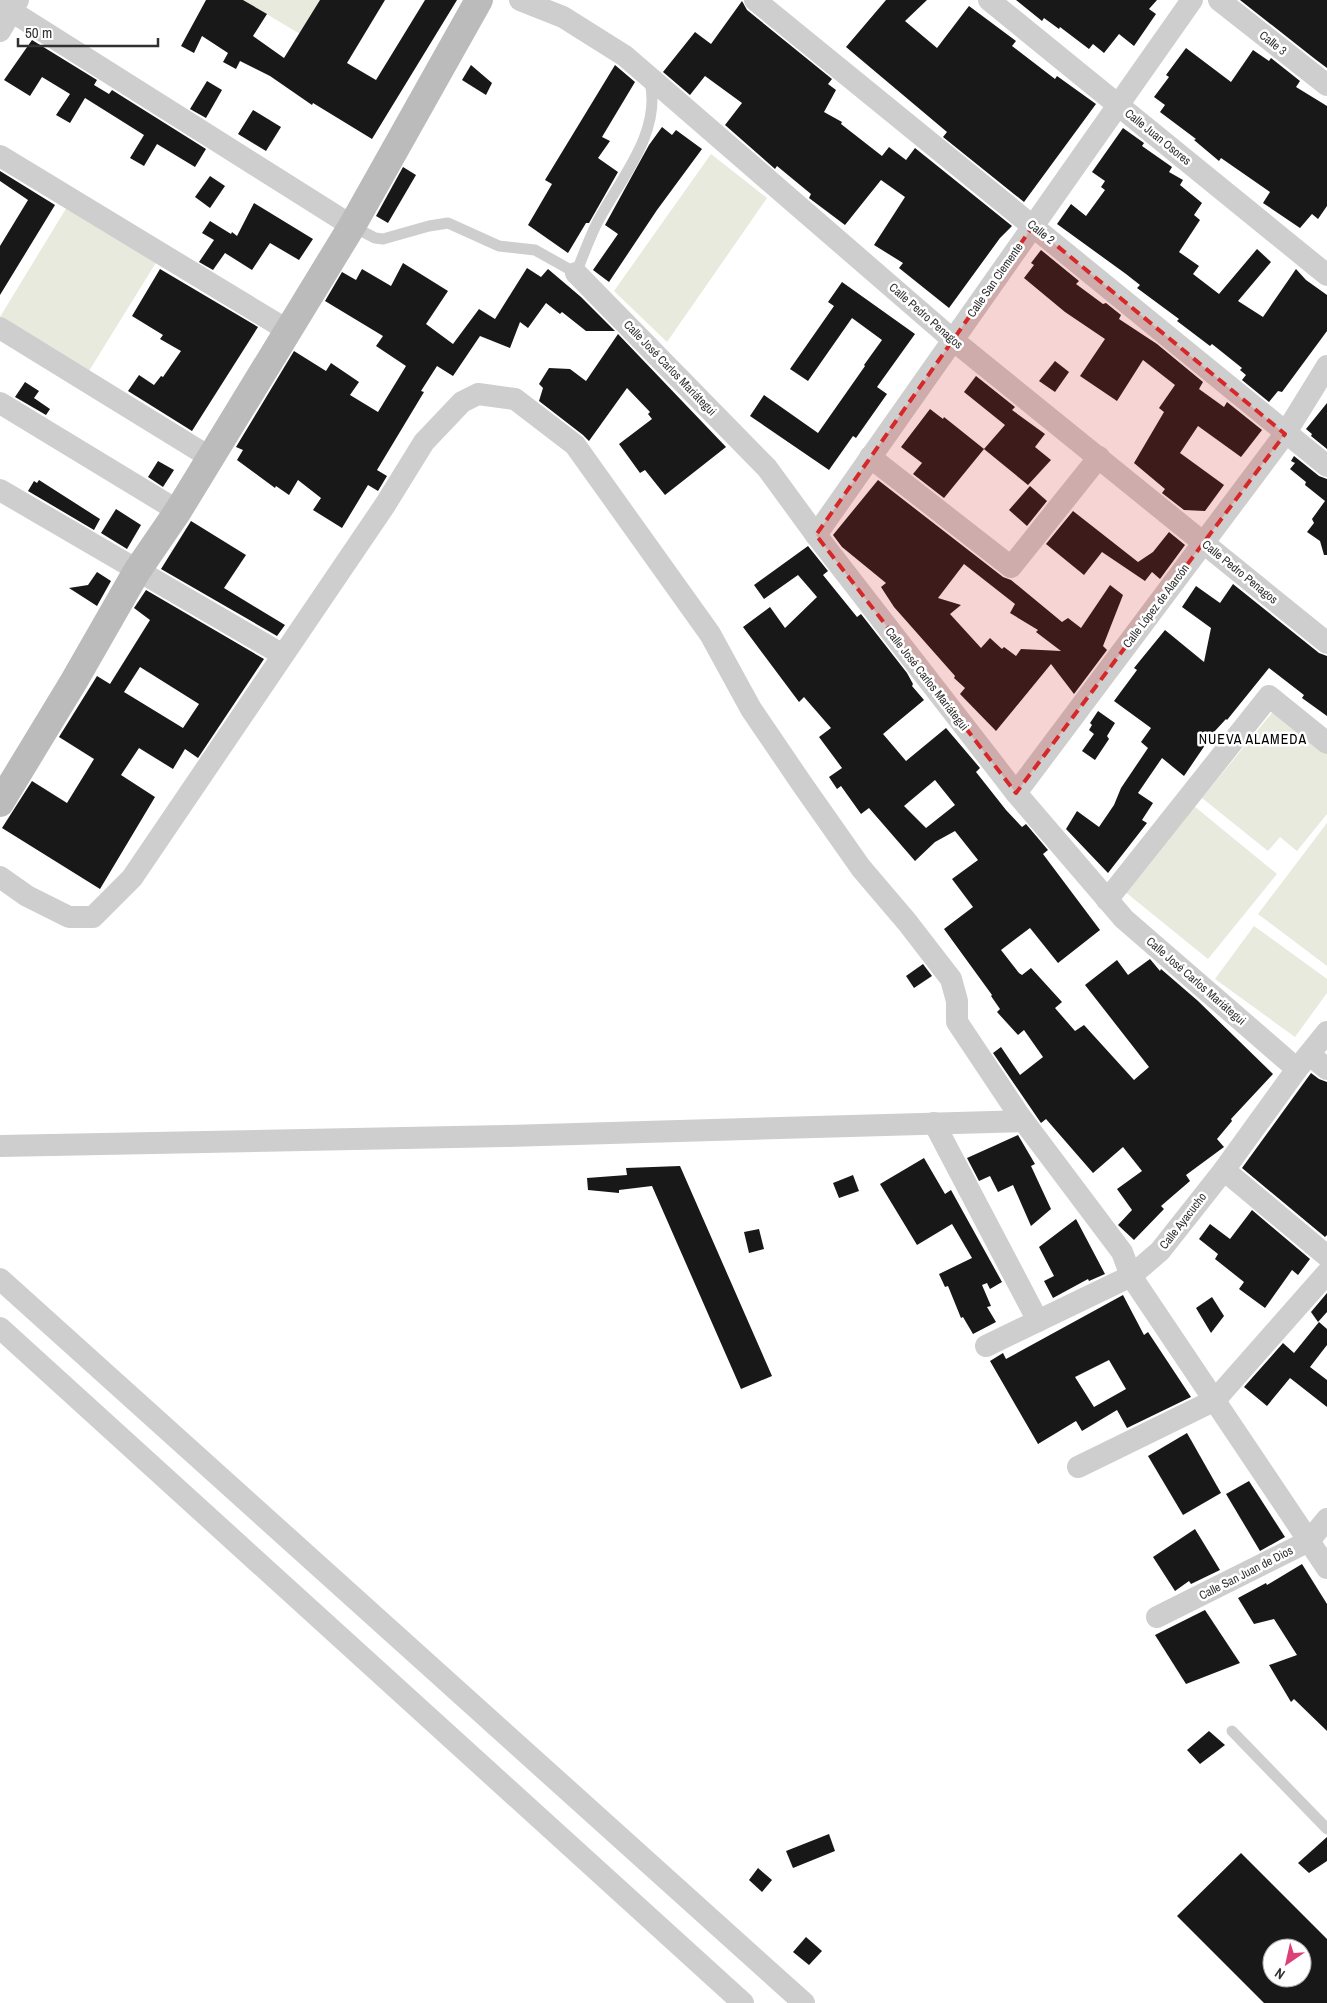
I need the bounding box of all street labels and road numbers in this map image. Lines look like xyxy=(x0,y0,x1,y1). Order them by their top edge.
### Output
street label: Calle 3 xyxy=(1256,27,1290,59)
street label: Calle Juan Osores xyxy=(1122,105,1195,169)
street label: Calle 2 xyxy=(1024,216,1058,248)
street label: Calle San Clemente xyxy=(963,240,1027,320)
street label: Calle Pedro Penagos xyxy=(886,279,966,353)
street label: Calle José Carlos Mariátegui xyxy=(620,317,720,419)
street label: Calle Pedro Penagos xyxy=(1199,537,1281,608)
street label: Calle López de Alarcón xyxy=(1119,561,1193,651)
street label: Calle José Carlos Mariátegui xyxy=(882,624,972,734)
street label: Calle José Carlos Mariátegui xyxy=(1143,933,1249,1029)
street label: Calle Ayacucho xyxy=(1156,1189,1210,1253)
street label: Calle San Juan de Dios xyxy=(1196,1542,1296,1604)

